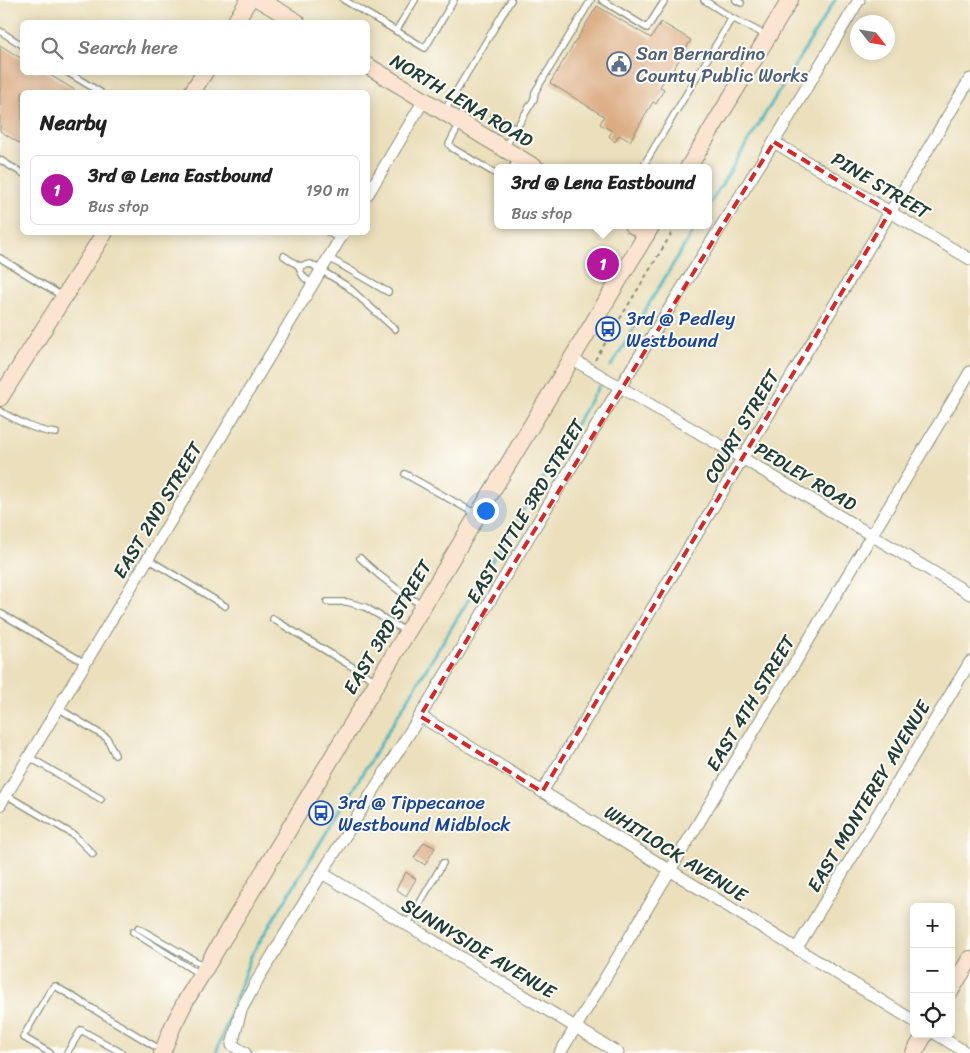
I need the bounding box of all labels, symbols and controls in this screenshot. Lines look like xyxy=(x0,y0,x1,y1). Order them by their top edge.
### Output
north arrow xyxy=(850,15,895,60)
search box xyxy=(20,20,370,75)
text: Search here xyxy=(78,31,178,64)
icon: search xyxy=(38,34,66,62)
place label: San Bernardino County Public Works xyxy=(636,37,808,92)
street label: NORTH LENA ROAD xyxy=(384,44,540,157)
public building icon: San Bernardino County Public Works xyxy=(606,51,632,77)
text: Nearby xyxy=(40,104,106,142)
street label: PINE STREET xyxy=(825,143,938,229)
text: 3rd @ Lena Eastbound xyxy=(88,159,271,192)
popup xyxy=(494,164,712,229)
text: 3rd @ Lena Eastbound xyxy=(511,166,695,199)
text: 1 xyxy=(54,176,60,205)
text: 190 m xyxy=(306,176,349,205)
text: Bus stop xyxy=(88,192,149,221)
text: Bus stop xyxy=(511,199,572,228)
pin: 1 xyxy=(587,245,619,283)
place label: 3rd @ Pedley Westbound xyxy=(626,302,735,357)
bus stop icon: 3rd @ Pedley Westbound xyxy=(595,316,621,342)
street label: COURT STREET xyxy=(694,362,789,489)
street label: EAST LITTLE 3RD STREET xyxy=(457,411,595,610)
street label: PEDLEY ROAD xyxy=(748,433,864,521)
street label: EAST 2ND STREET xyxy=(103,435,212,585)
your location xyxy=(473,498,499,524)
street label: EAST 3RD STREET xyxy=(334,553,441,701)
street label: EAST 4TH STREET xyxy=(697,628,805,778)
street label: EAST MONTEREY AVENUE xyxy=(798,693,940,899)
place label: 3rd @ Tippecanoe Westbound Midblock xyxy=(338,786,511,841)
street label: WHITLOCK AVENUE xyxy=(598,796,755,912)
bus stop icon: 3rd @ Tippecanoe Westbound Midblock xyxy=(308,800,334,826)
street label: SUNNYSIDE AVENUE xyxy=(395,889,564,1008)
map controls xyxy=(910,903,955,1038)
button: + xyxy=(910,903,955,948)
button: − xyxy=(910,948,955,993)
button: locate xyxy=(910,993,955,1038)

